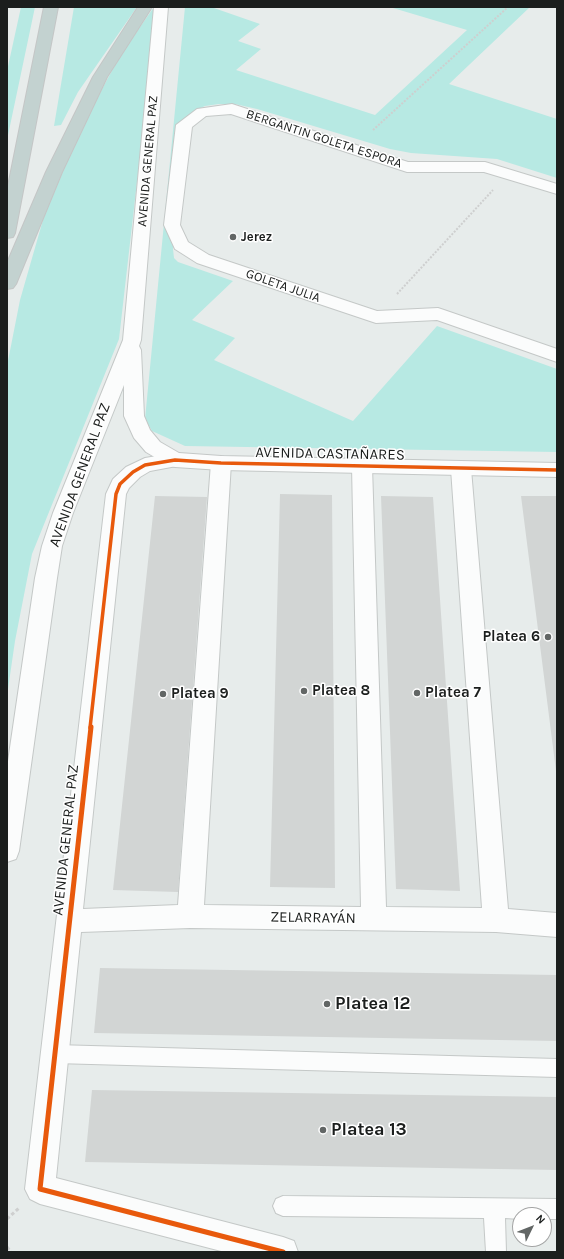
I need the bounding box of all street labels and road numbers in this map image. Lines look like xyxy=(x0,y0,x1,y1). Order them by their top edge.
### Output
street label: AVENIDA GENERAL PAZ xyxy=(134,95,162,227)
street label: BERGANTIN GOLETA ESPORA xyxy=(244,106,404,172)
street label: GOLETA JULIA xyxy=(244,266,322,306)
street label: AVENIDA GENERAL PAZ xyxy=(46,401,114,549)
street label: AVENIDA CASTAÑARES xyxy=(255,444,405,464)
street label: AVENIDA GENERAL PAZ xyxy=(49,763,83,917)
street label: ZELARRAYÁN xyxy=(270,908,356,928)

